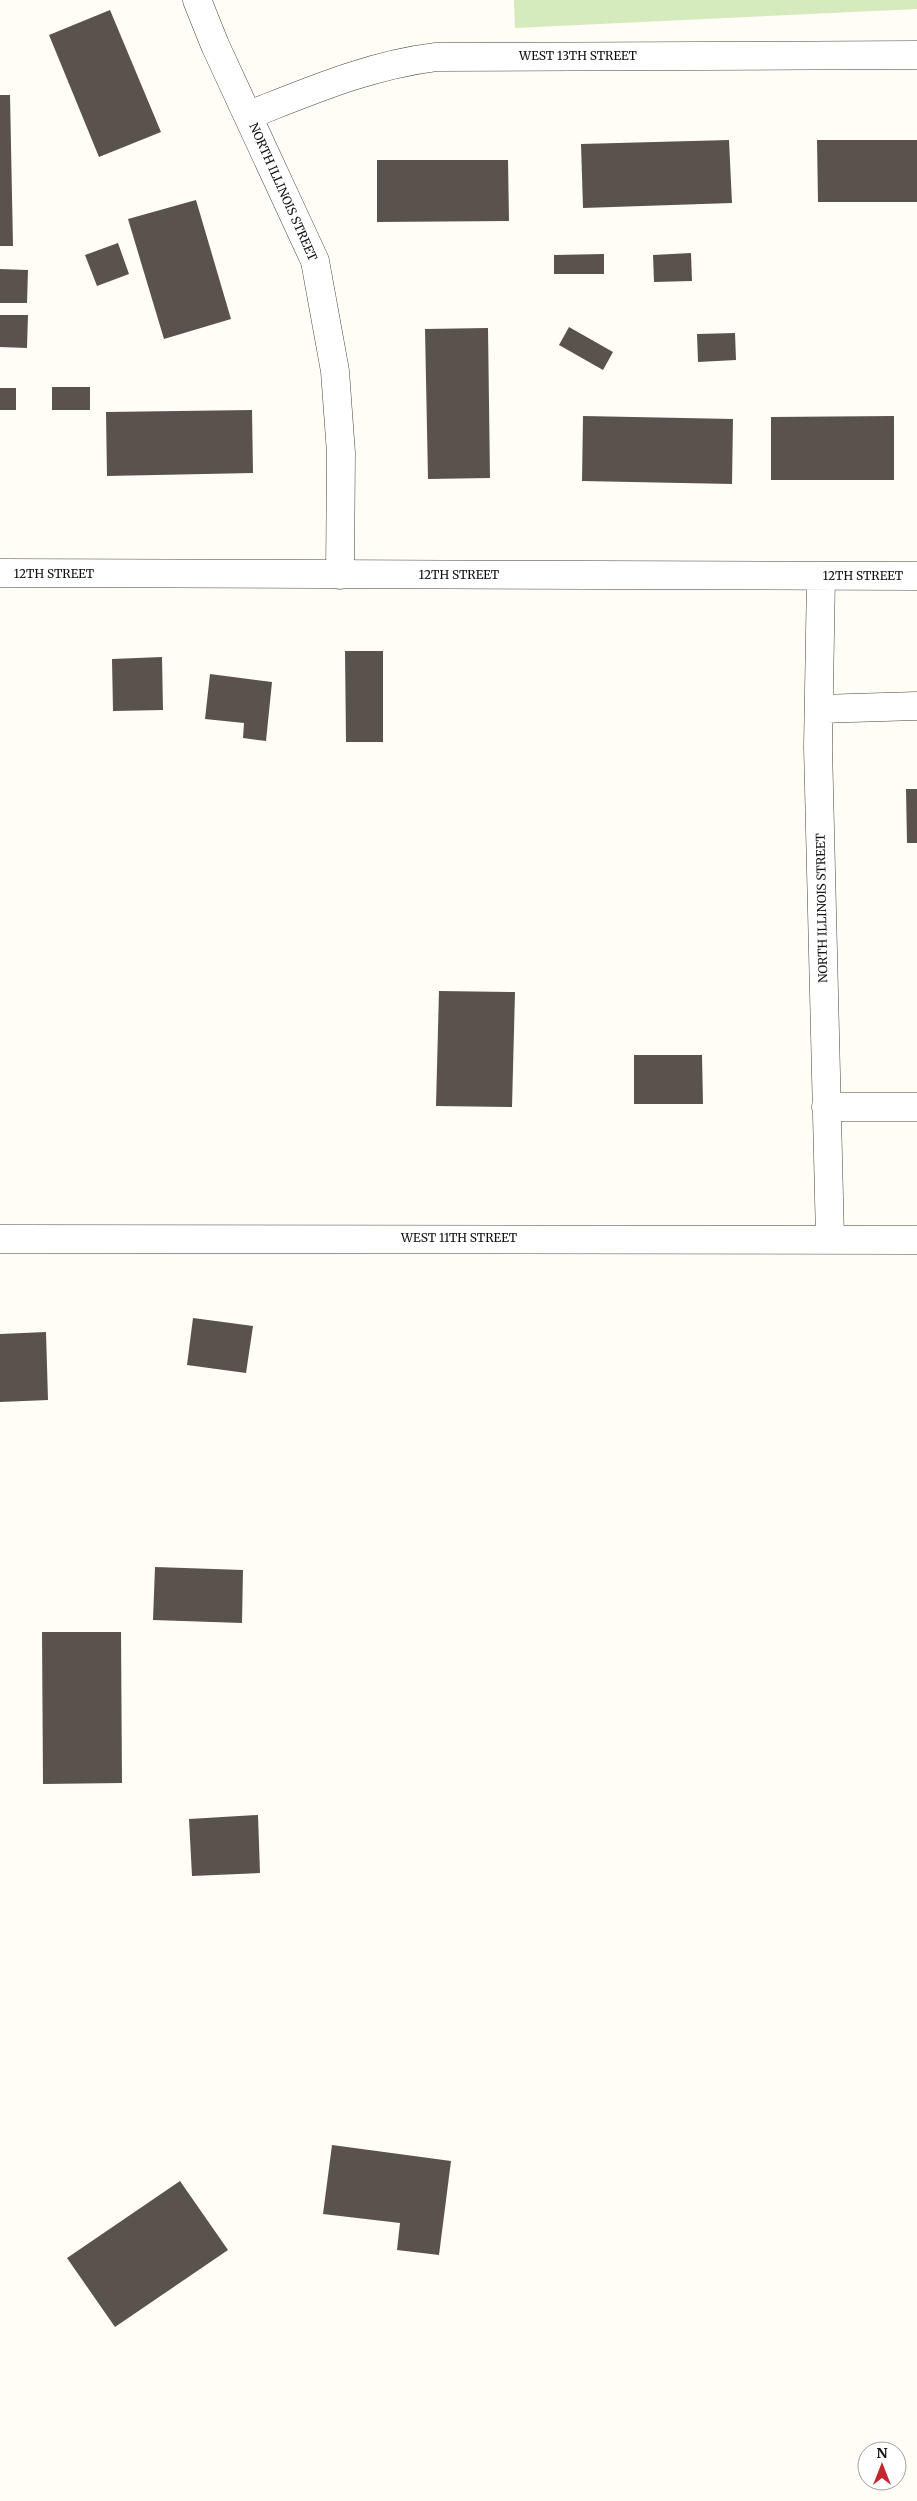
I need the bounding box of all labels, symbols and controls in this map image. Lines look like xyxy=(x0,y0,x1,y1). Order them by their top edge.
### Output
street label: WEST 13TH STREET xyxy=(518,48,638,63)
street label: NORTH ILLINOIS STREET xyxy=(246,120,321,264)
street label: 12TH STREET xyxy=(14,566,95,581)
street label: 12TH STREET xyxy=(419,567,500,582)
street label: 12TH STREET xyxy=(823,568,904,583)
street label: NORTH ILLINOIS STREET xyxy=(813,833,830,983)
street label: WEST 11TH STREET xyxy=(400,1230,518,1245)
north arrow xyxy=(857,2441,907,2491)
text: N xyxy=(876,2444,888,2462)

